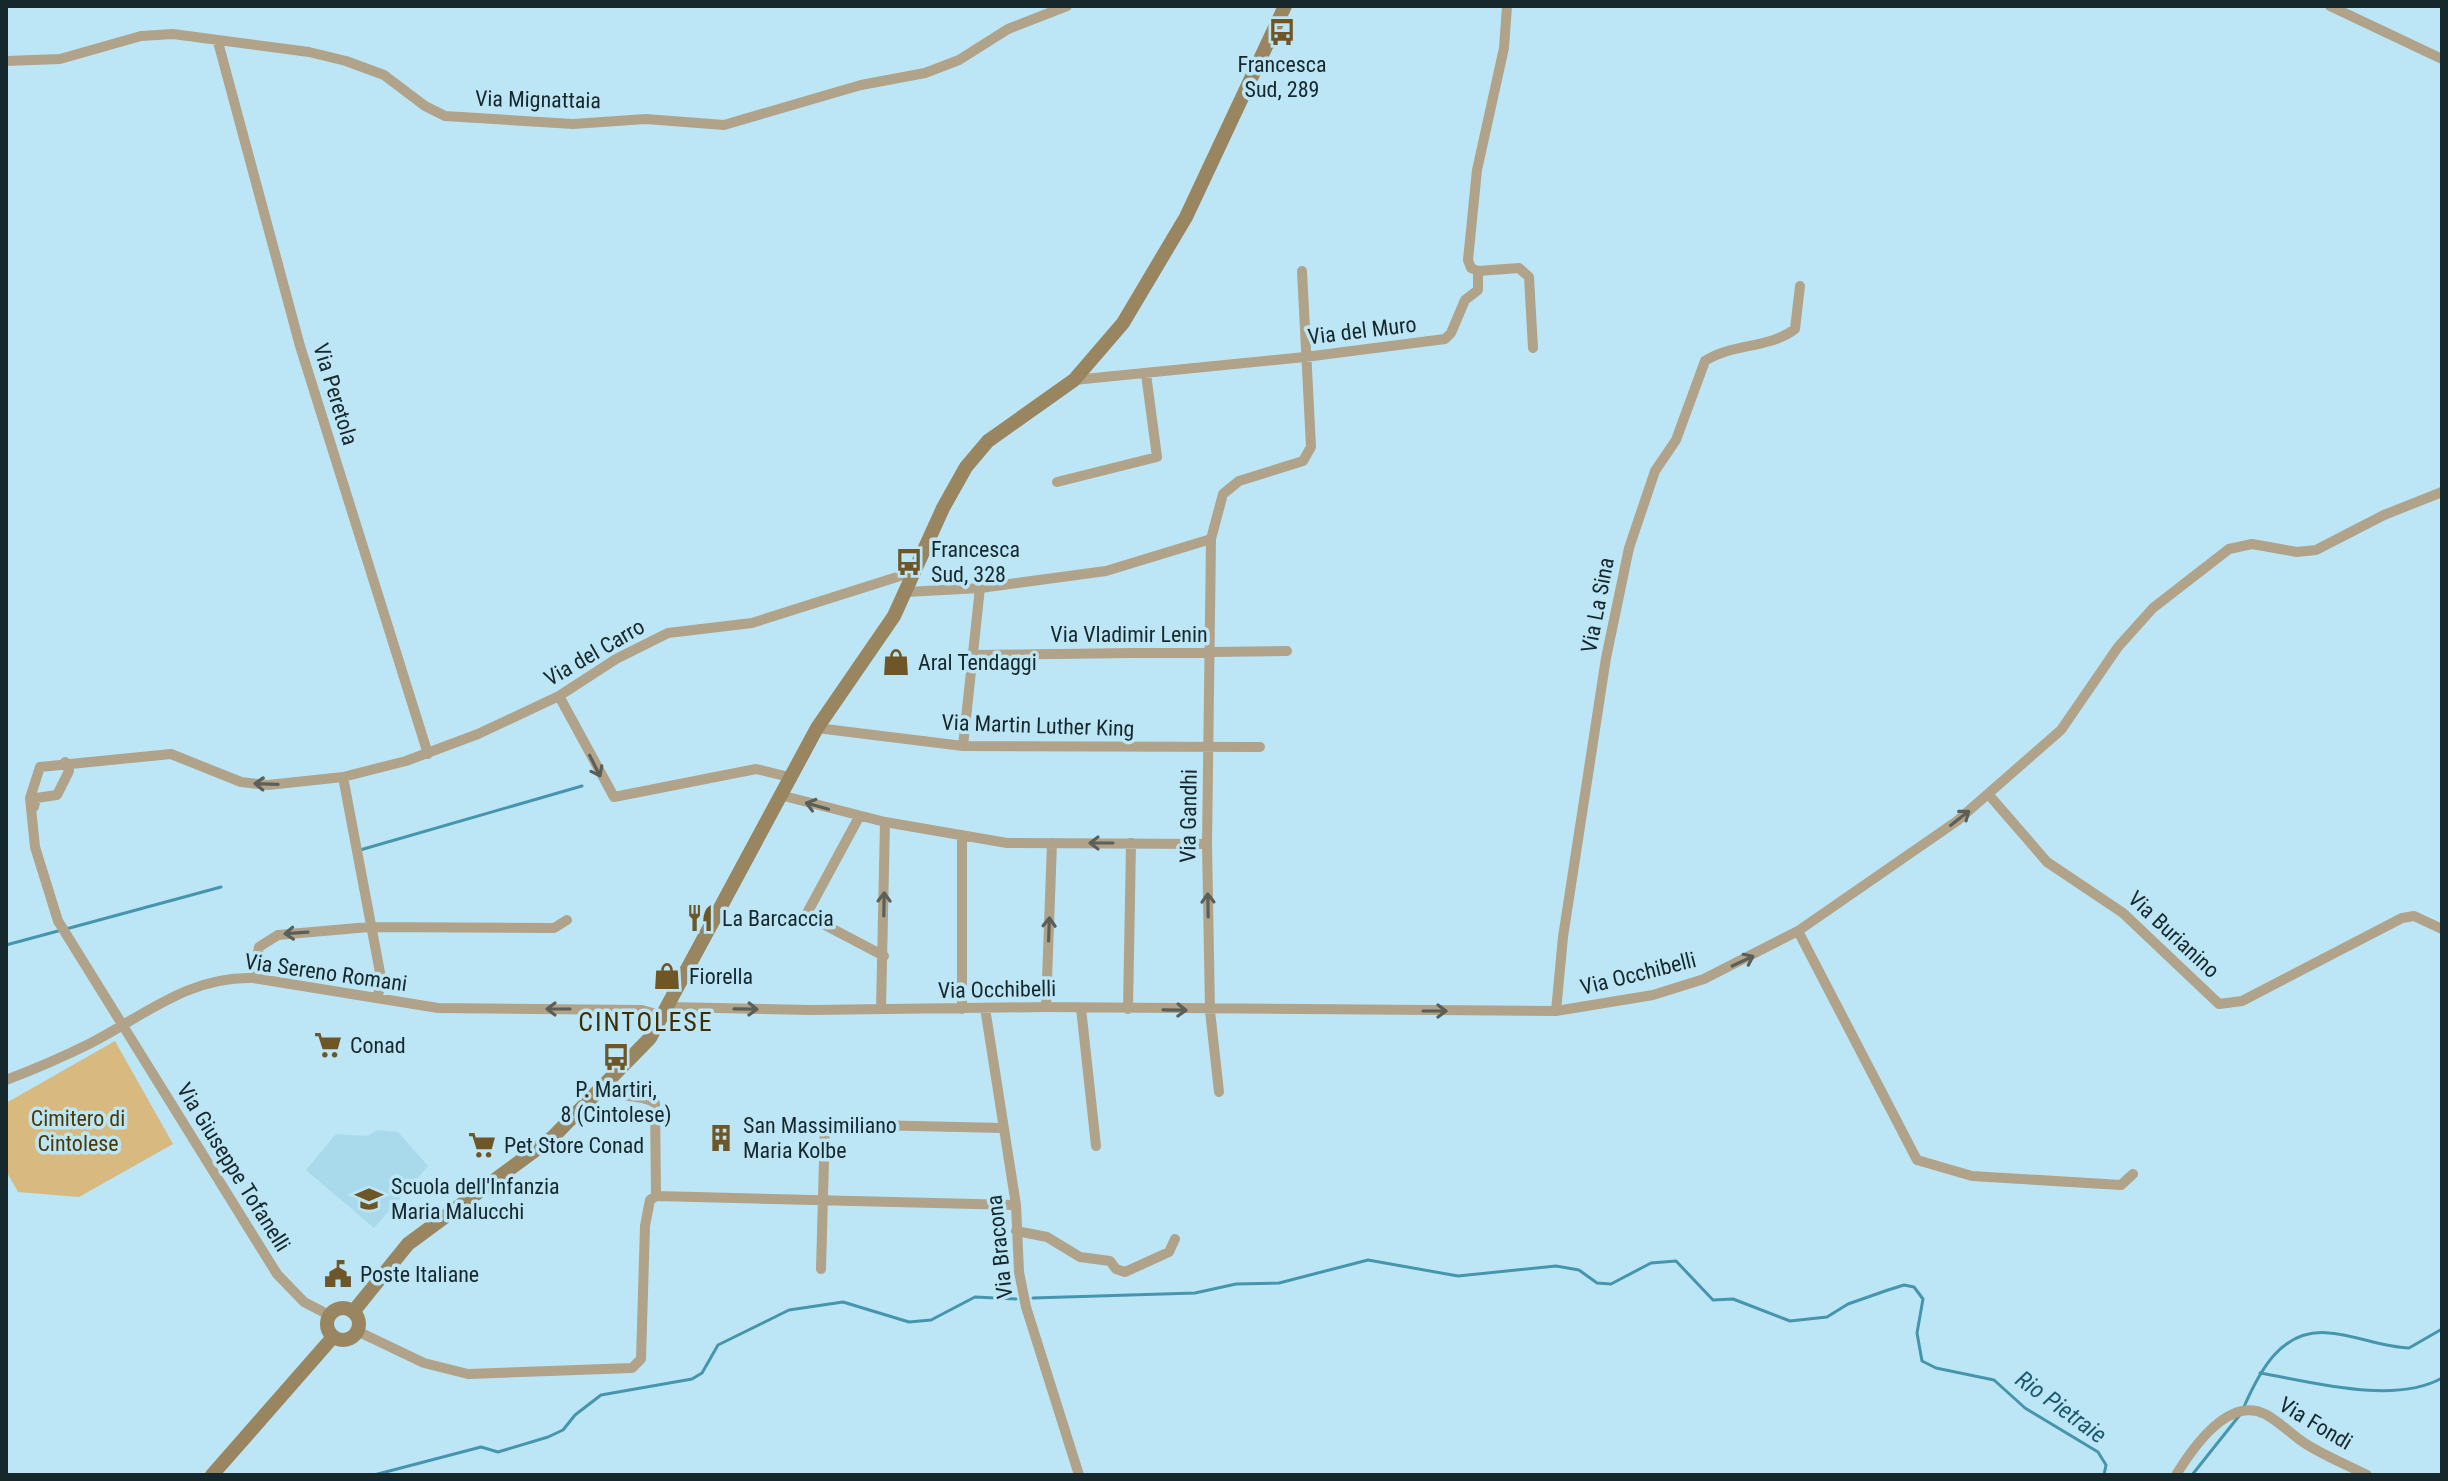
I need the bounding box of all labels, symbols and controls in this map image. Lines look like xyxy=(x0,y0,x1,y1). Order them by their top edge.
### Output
bus stop icon: Francesca Sud, 289 xyxy=(1267,17,1297,47)
place label: Francesca Sud, 289 xyxy=(1238,52,1326,102)
street label: Via Mignattaia xyxy=(475,86,601,113)
street label: Via del Muro xyxy=(1306,311,1418,350)
street label: Via Peretola xyxy=(308,340,363,448)
place label: Francesca Sud, 328 xyxy=(931,537,1020,587)
bus stop icon: Francesca Sud, 328 xyxy=(894,547,924,577)
street label: Via La Sina xyxy=(1576,555,1619,655)
street label: Via del Carro xyxy=(540,614,649,691)
street label: Via Vladimir Lenin xyxy=(1050,622,1208,647)
shop icon: Aral Tendaggi xyxy=(881,647,911,677)
place label: Aral Tendaggi xyxy=(918,650,1037,675)
street label: Via Martin Luther King xyxy=(941,710,1135,741)
one-way arrow xyxy=(588,753,603,777)
street label: Via Gandhi xyxy=(1175,769,1202,863)
one-way arrow xyxy=(253,776,280,791)
one-way arrow xyxy=(804,798,830,813)
one-way arrow xyxy=(1949,810,1970,827)
one-way arrow xyxy=(1088,835,1115,851)
street label: Via Burianino xyxy=(2123,886,2224,983)
one-way arrow xyxy=(876,891,892,918)
one-way arrow xyxy=(1200,892,1216,919)
restaurant icon: La Barcaccia xyxy=(685,903,715,933)
place label: La Barcaccia xyxy=(722,906,834,931)
one-way arrow xyxy=(1041,916,1056,943)
one-way arrow xyxy=(283,926,310,941)
street label: Via Occhibelli xyxy=(1578,947,1699,1000)
street label: Via Sereno Romani xyxy=(243,949,409,996)
one-way arrow xyxy=(1730,953,1754,968)
shop icon: Fiorella xyxy=(652,961,682,991)
place label: Fiorella xyxy=(689,964,753,989)
street label: Via Occhibelli xyxy=(938,976,1056,1003)
one-way arrow xyxy=(545,1001,572,1017)
one-way arrow xyxy=(732,1002,759,1017)
one-way arrow xyxy=(1161,1003,1188,1018)
one-way arrow xyxy=(1421,1003,1448,1019)
district label: CINTOLESE xyxy=(578,1007,714,1037)
supermarket icon: Conad xyxy=(313,1030,343,1060)
place label: Conad xyxy=(350,1033,406,1058)
bus stop icon: P. Martiri, 8 (Cintolese) xyxy=(601,1042,631,1072)
place label: P. Martiri, 8 (Cintolese) xyxy=(560,1077,672,1128)
street label: Via Giuseppe Tofanelli xyxy=(172,1079,295,1256)
park label: Cimitero di Cintolese xyxy=(31,1106,125,1156)
place label: San Massimiliano Maria Kolbe xyxy=(743,1113,897,1163)
building icon: San Massimiliano Maria Kolbe xyxy=(706,1123,736,1153)
supermarket icon: Pet Store Conad xyxy=(467,1130,497,1160)
place label: Pet Store Conad xyxy=(504,1133,644,1158)
place label: Scuola dell'Infanzia Maria Malucchi xyxy=(391,1174,560,1224)
school or university icon: Scuola dell'Infanzia Maria Malucchi xyxy=(354,1184,384,1214)
street label: Via Bracona xyxy=(982,1194,1017,1300)
public building icon: Poste Italiane xyxy=(323,1259,353,1289)
place label: Poste Italiane xyxy=(360,1262,479,1287)
water label: Rio Pietraie xyxy=(2010,1365,2112,1449)
street label: Via Fondi xyxy=(2275,1392,2357,1455)

